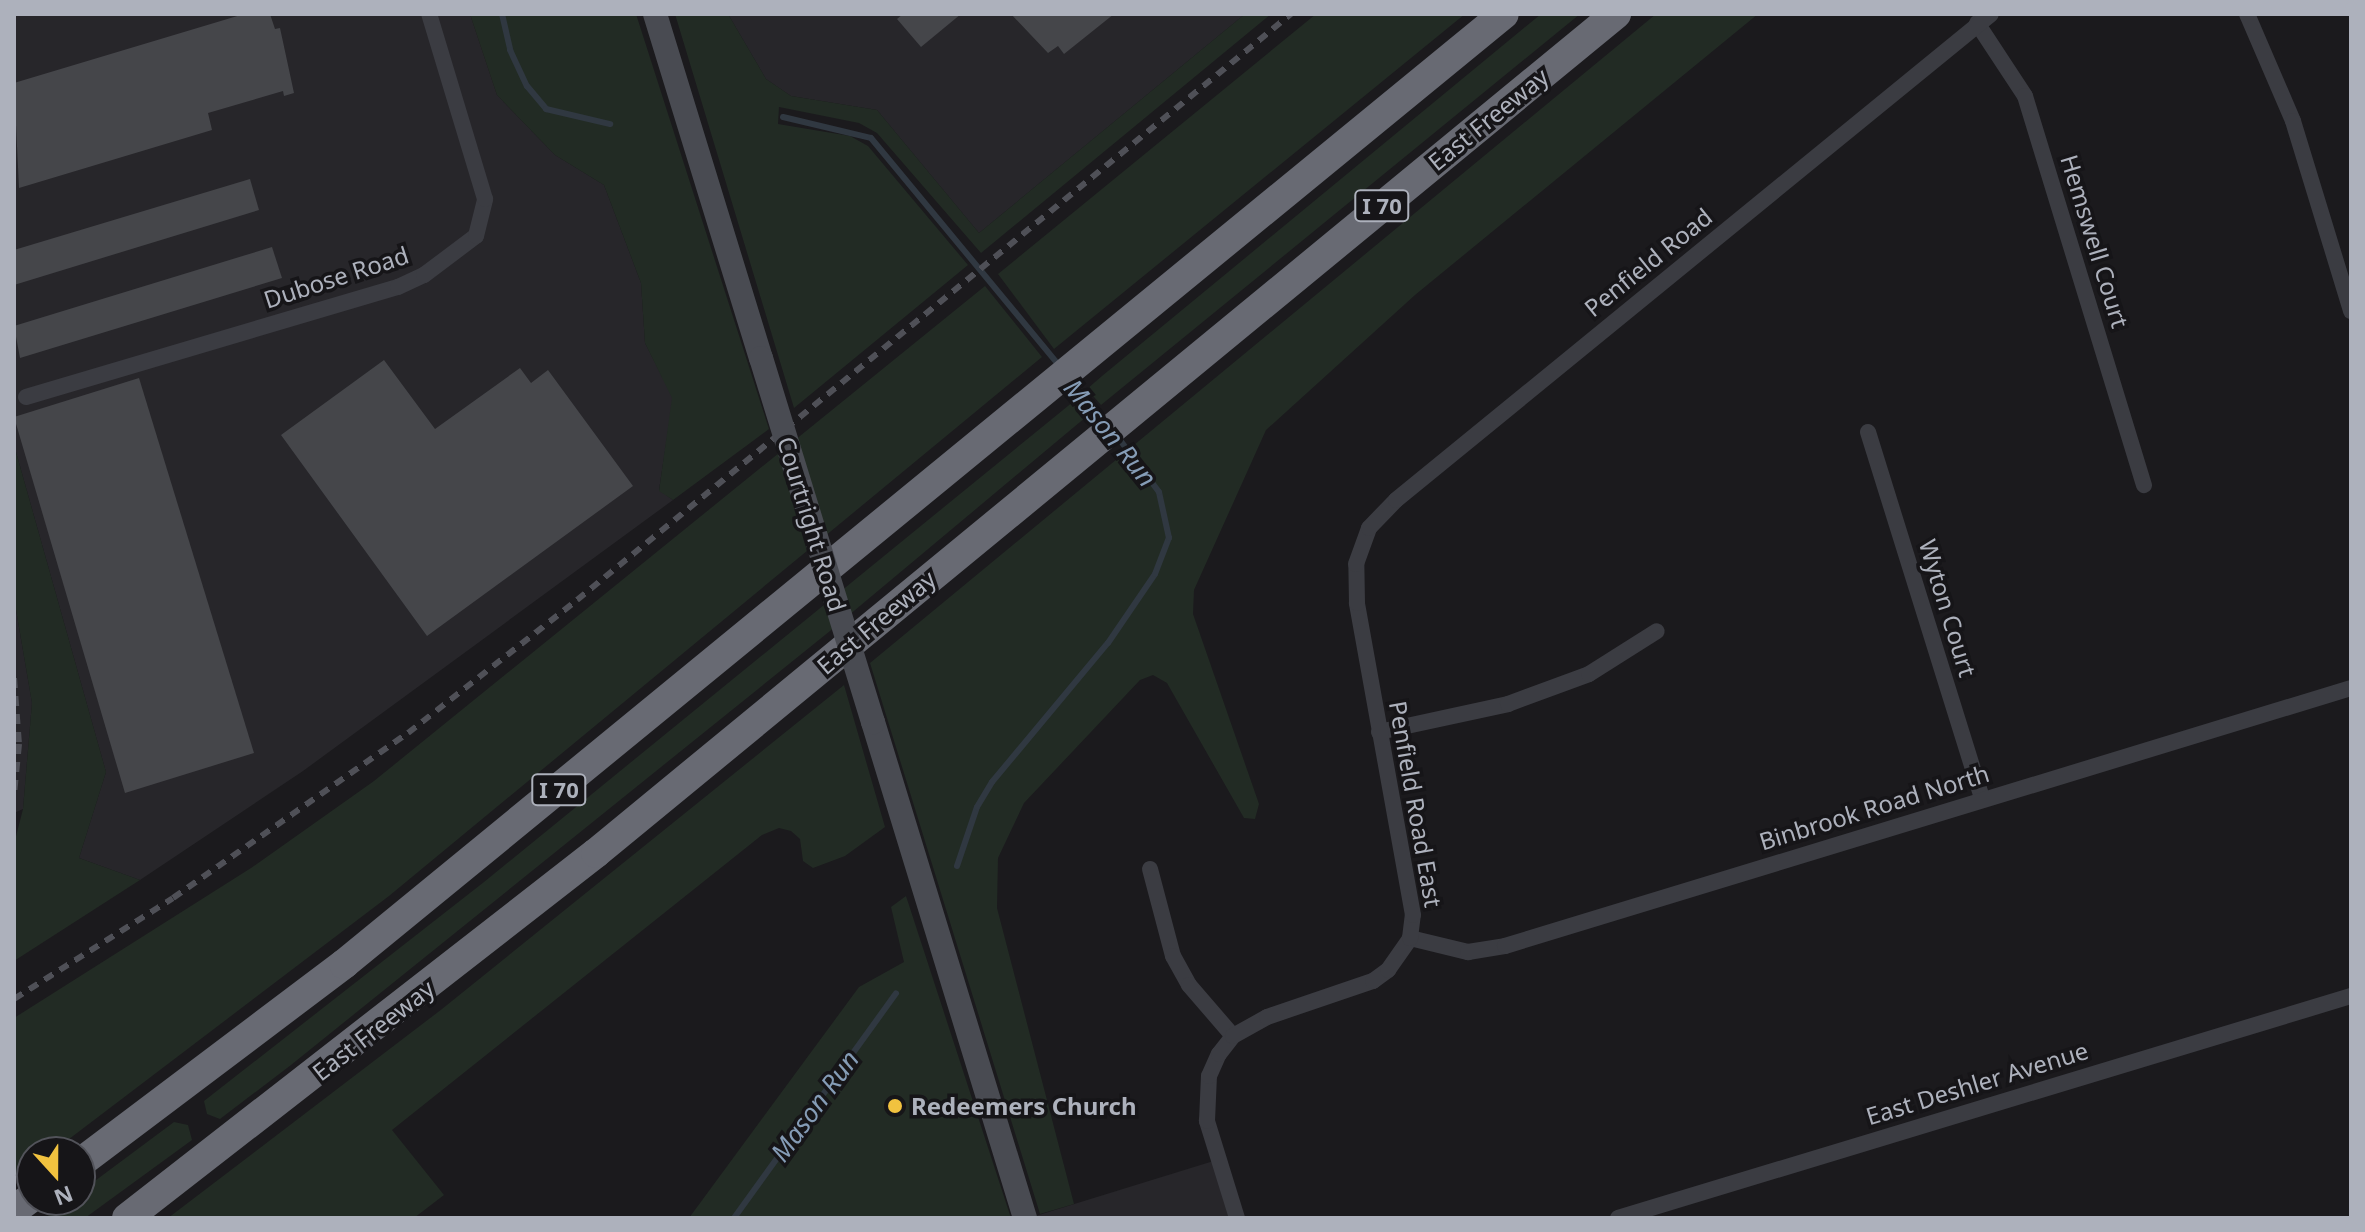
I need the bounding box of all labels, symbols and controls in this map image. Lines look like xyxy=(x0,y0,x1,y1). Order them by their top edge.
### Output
street label: East Freeway xyxy=(1422,62,1554,176)
street label: Hemswell Court xyxy=(2055,151,2135,331)
road number: I 70 xyxy=(1354,188,1410,224)
street label: Penfield Road xyxy=(1578,202,1718,322)
street label: Dubose Road xyxy=(260,240,412,314)
water label: Mason Run xyxy=(1057,373,1163,493)
street label: Courtright Road xyxy=(772,433,852,615)
street label: Wyton Court xyxy=(1913,536,1983,680)
street label: East Freeway xyxy=(811,564,941,680)
street label: Penfield Road East xyxy=(1384,699,1448,909)
street label: Binbrook Road North xyxy=(1756,758,1992,856)
road number: I 70 xyxy=(531,772,587,808)
street label: East Freeway xyxy=(307,974,439,1086)
street label: East Deshler Avenue xyxy=(1862,1035,2092,1131)
water label: Mason Run xyxy=(764,1045,866,1167)
place label: Redeemers Church xyxy=(911,1092,1136,1120)
marker: Redeemers Church xyxy=(886,1097,904,1115)
north arrow xyxy=(16,1136,96,1216)
text: N xyxy=(50,1179,78,1214)

